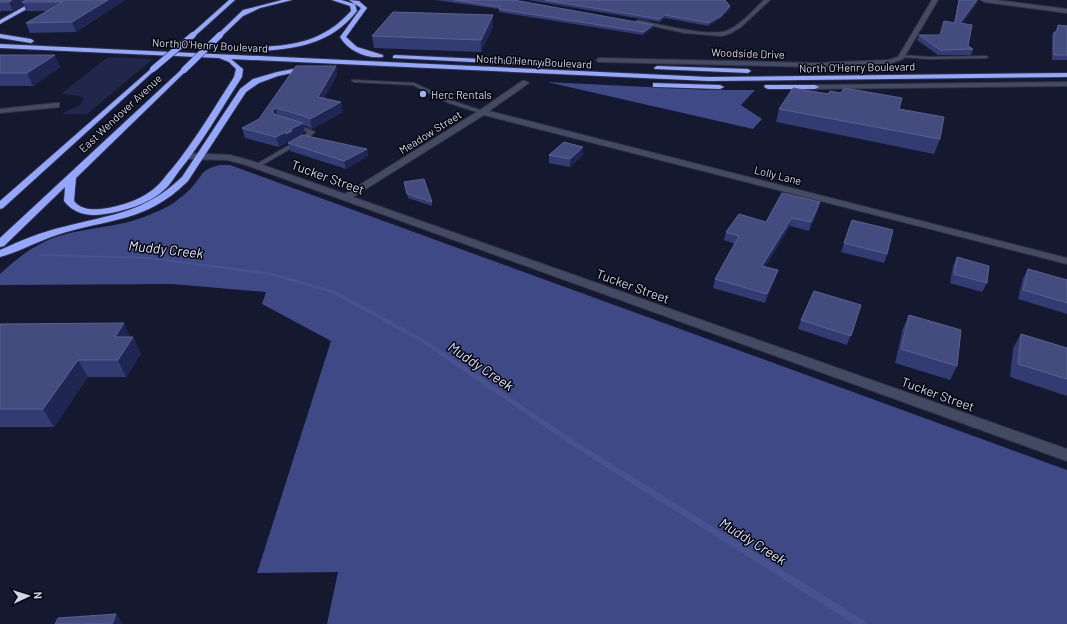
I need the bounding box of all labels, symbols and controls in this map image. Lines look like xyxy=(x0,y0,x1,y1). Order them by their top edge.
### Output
street label: North O'Henry Boulevard xyxy=(152,35,268,55)
street label: Woodside Drive xyxy=(711,45,785,61)
street label: North O'Henry Boulevard xyxy=(476,51,592,71)
street label: North O'Henry Boulevard xyxy=(799,59,915,75)
street label: East Wendover Avenue xyxy=(76,71,164,155)
place label: Herc Rentals xyxy=(431,88,492,101)
marker: Herc Rentals xyxy=(418,89,428,99)
street label: Meadow Street xyxy=(396,108,464,156)
street label: Tucker Street xyxy=(289,156,367,198)
street label: Lolly Lane xyxy=(753,163,803,187)
water label: Muddy Creek xyxy=(128,237,204,261)
street label: Tucker Street xyxy=(594,265,672,307)
water label: Muddy Creek xyxy=(445,338,517,394)
street label: Tucker Street xyxy=(899,373,977,415)
water label: Muddy Creek xyxy=(717,514,790,568)
north arrow xyxy=(8,576,48,616)
text: N xyxy=(32,591,45,599)

